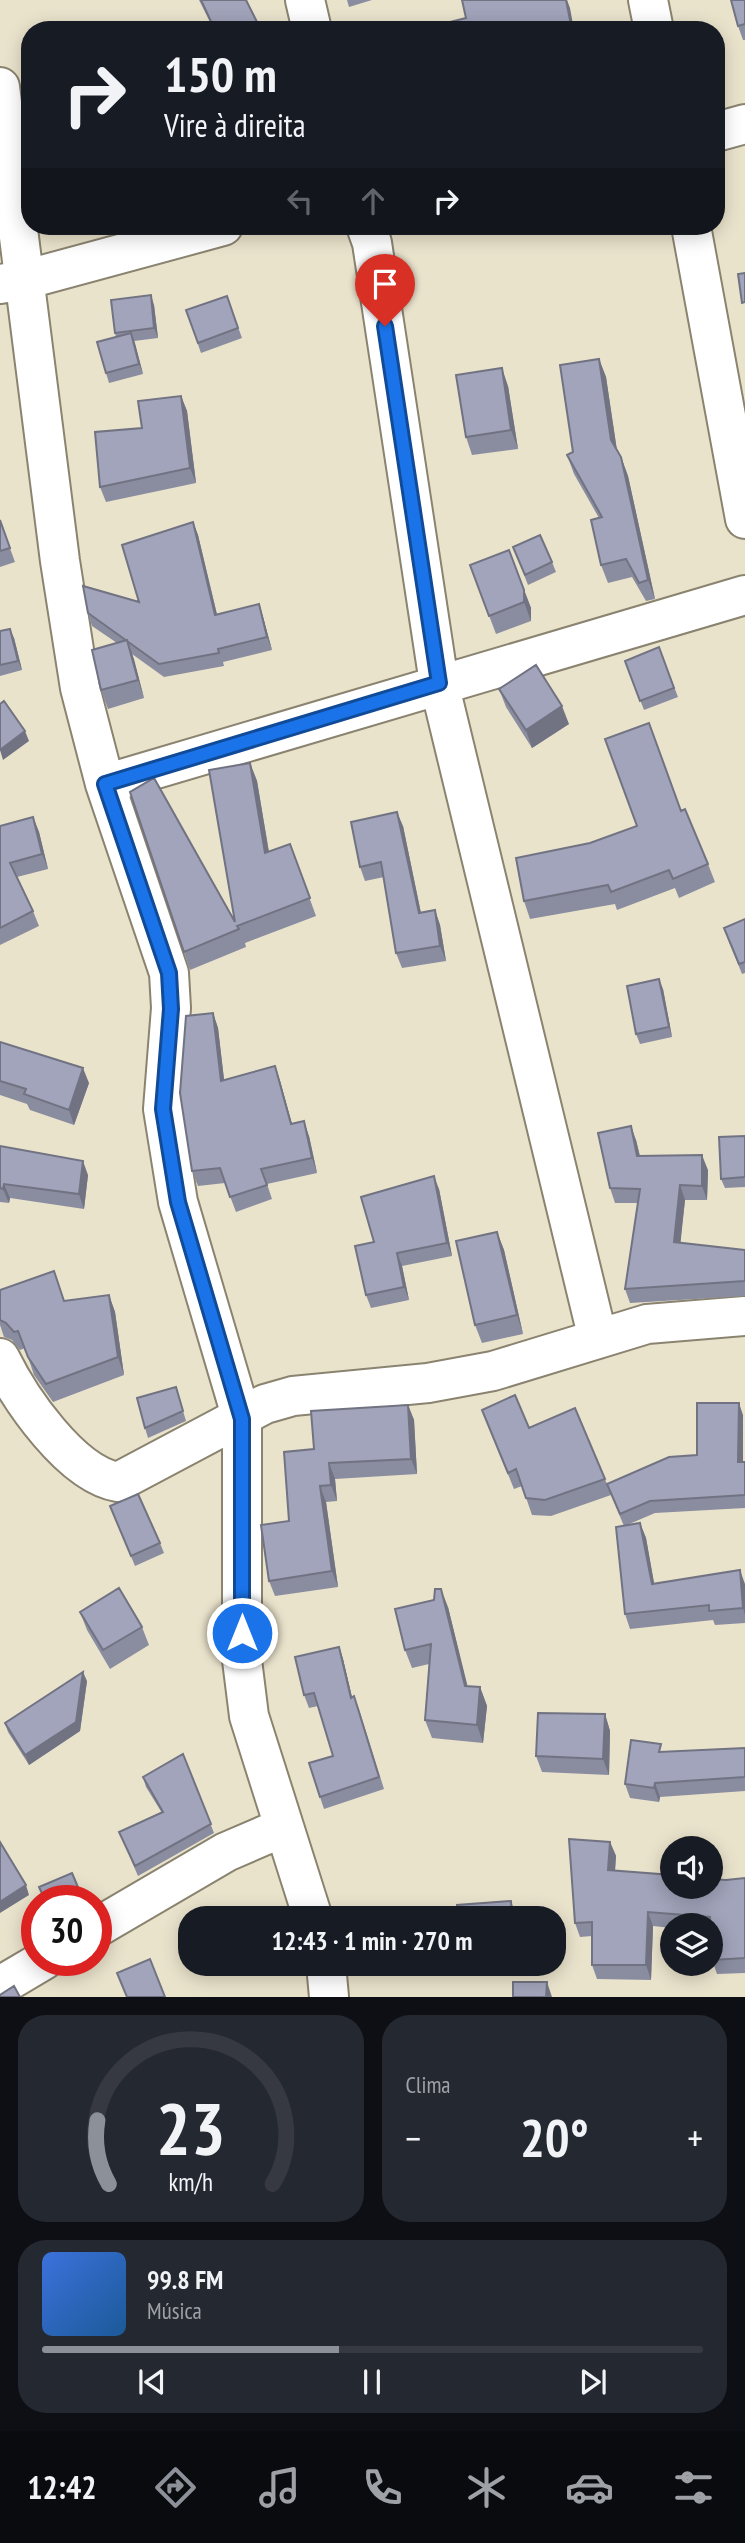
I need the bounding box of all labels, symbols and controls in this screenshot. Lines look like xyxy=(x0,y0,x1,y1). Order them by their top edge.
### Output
text: 150 m xyxy=(164,42,277,106)
icon: right xyxy=(49,49,140,140)
text: Vire à direita xyxy=(164,104,305,146)
icon: left xyxy=(281,182,319,220)
icon: ahead xyxy=(354,182,392,220)
icon: right xyxy=(427,182,465,220)
pin xyxy=(355,254,415,326)
icon: arrive xyxy=(366,265,404,303)
position arrow xyxy=(205,1596,279,1670)
map controls xyxy=(660,1836,723,1976)
button: sound xyxy=(660,1836,723,1899)
speed limit sign: 30 xyxy=(21,1885,112,1976)
button: layers xyxy=(660,1913,723,1976)
text: 12:43 · 1 min · 270 m xyxy=(272,1924,472,1957)
text: Clima xyxy=(406,2070,451,2099)
text: 23 xyxy=(156,2081,226,2175)
text: 20° xyxy=(520,2104,589,2171)
text: − xyxy=(406,2113,421,2162)
text: + xyxy=(687,2113,703,2162)
text: km/h xyxy=(169,2166,213,2198)
text: 99.8 FM xyxy=(147,2263,223,2296)
text: Música xyxy=(147,2296,202,2325)
icon: previous xyxy=(133,2363,171,2401)
icon: pause xyxy=(353,2363,391,2401)
icon: next xyxy=(574,2363,612,2401)
icon: directions xyxy=(151,2463,200,2512)
icon: music xyxy=(255,2463,304,2512)
icon: phone xyxy=(358,2463,407,2512)
icon: climate xyxy=(462,2463,511,2512)
icon: car xyxy=(565,2463,614,2512)
icon: filters xyxy=(669,2463,718,2512)
text: 12:42 xyxy=(27,2466,96,2508)

